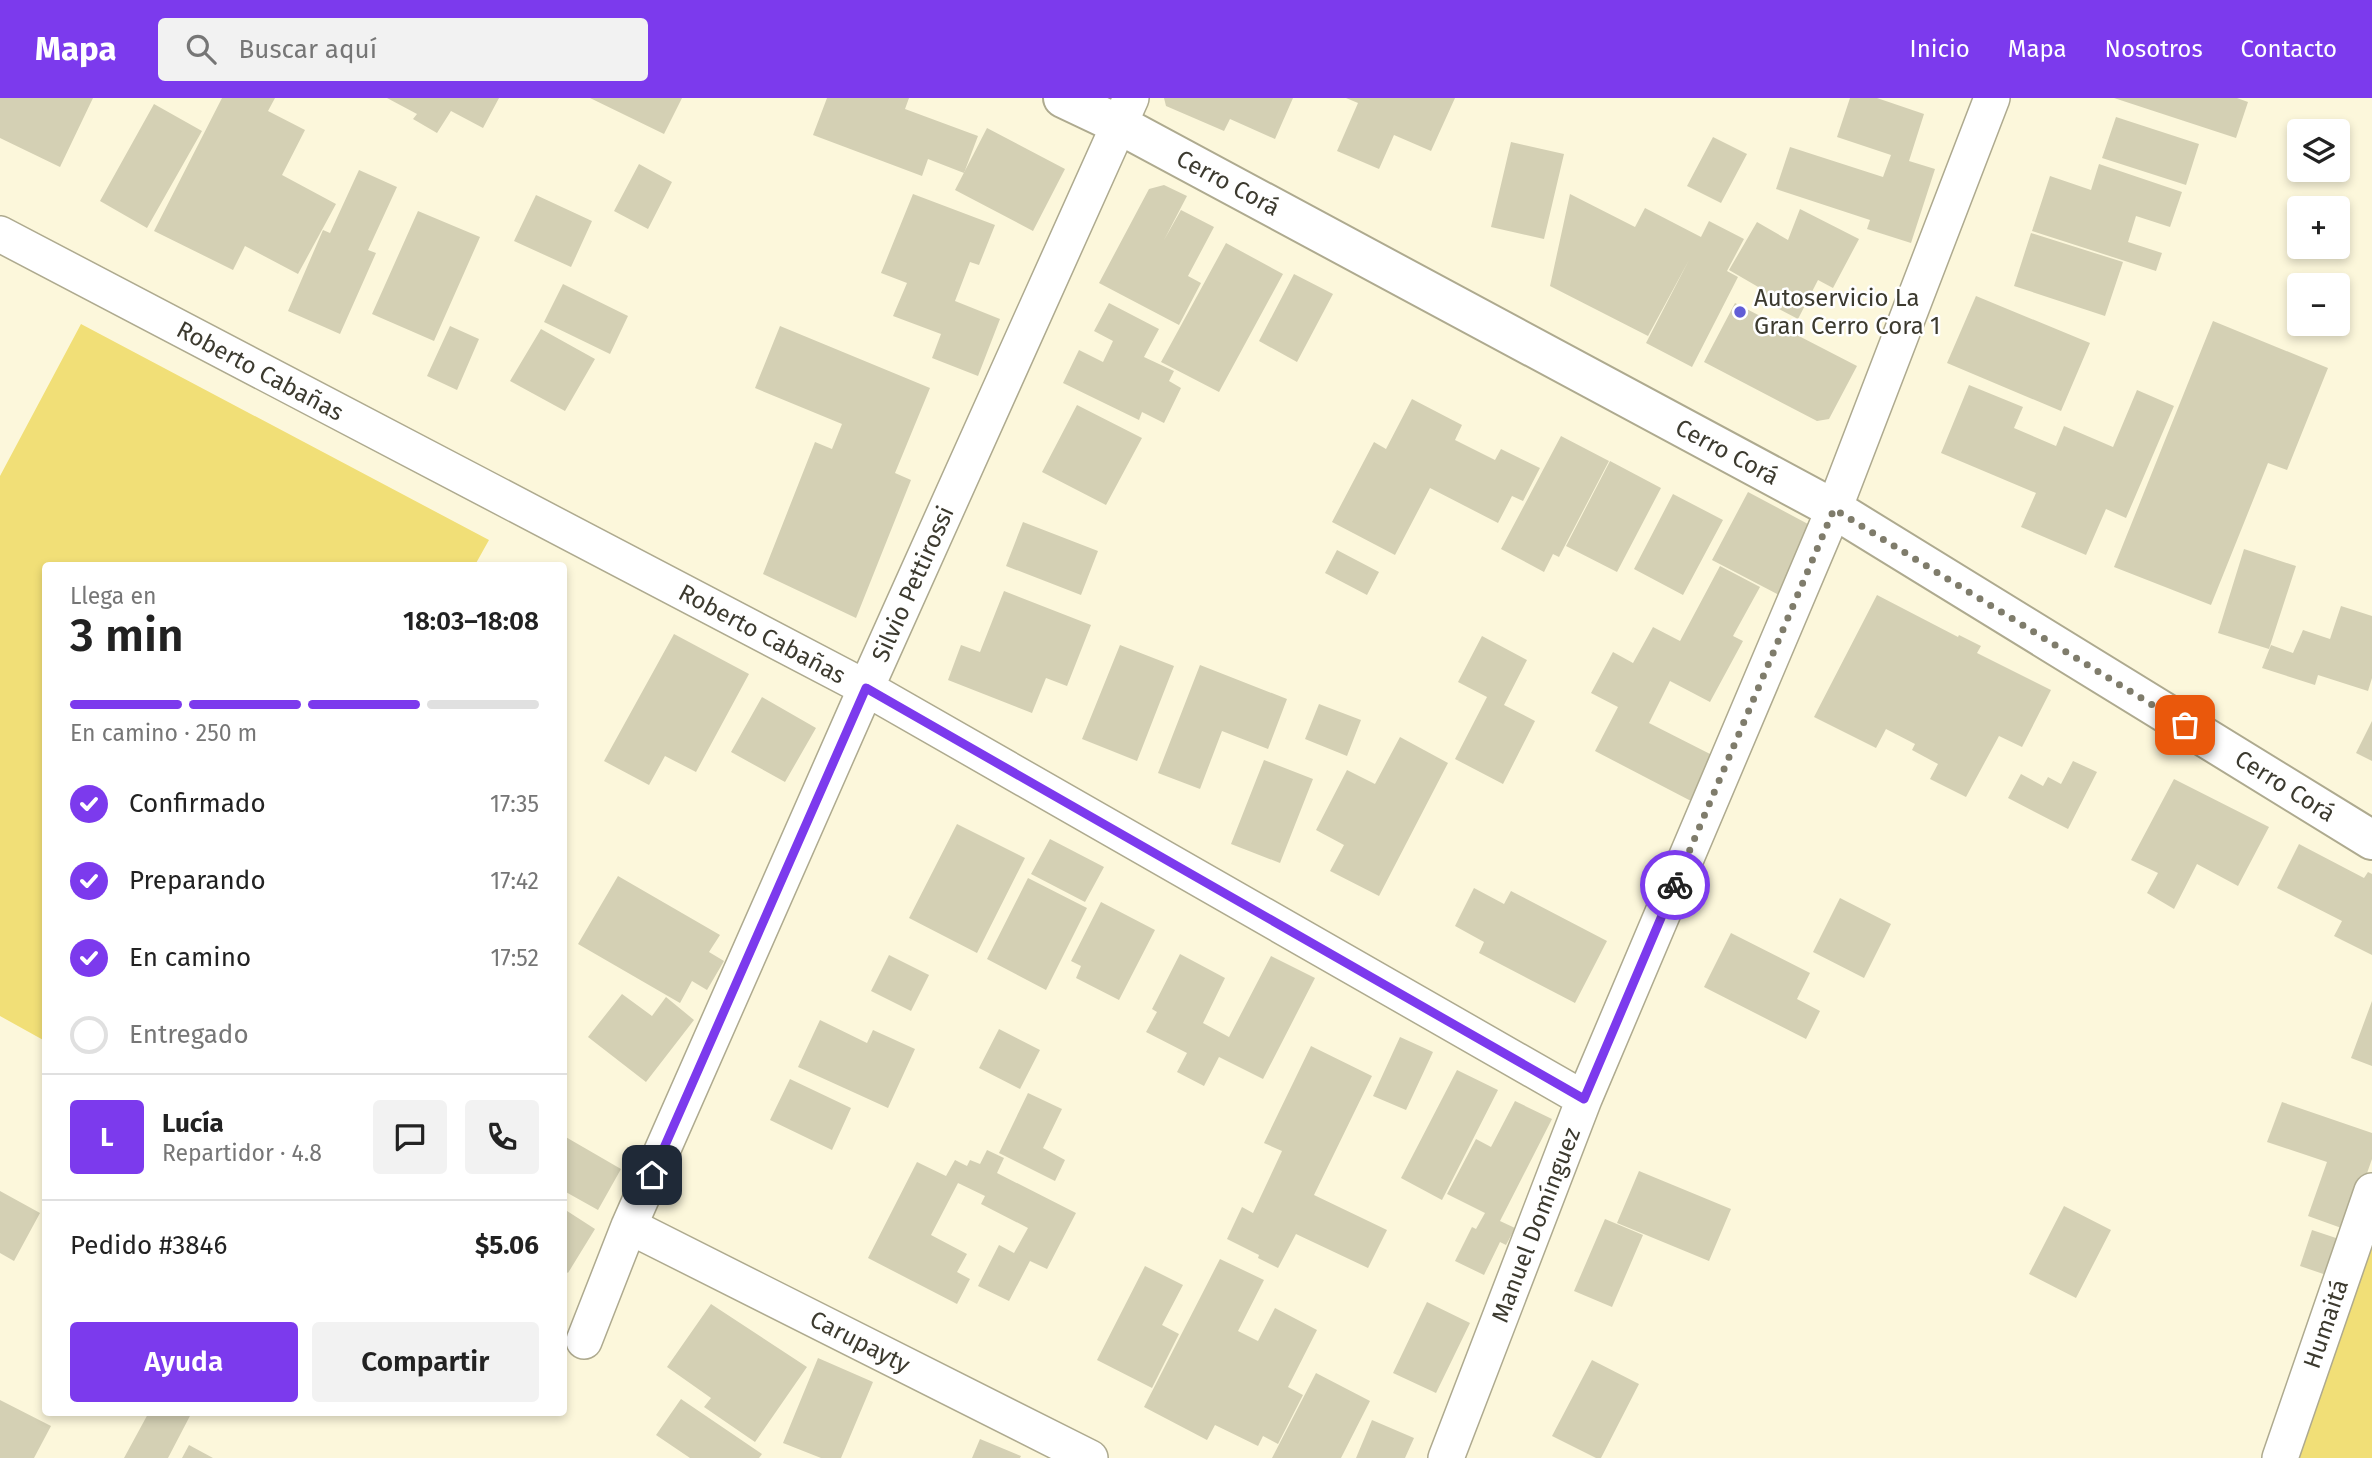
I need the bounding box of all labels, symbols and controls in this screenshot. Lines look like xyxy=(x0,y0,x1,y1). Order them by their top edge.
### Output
search box xyxy=(158,18,648,81)
text: Mapa xyxy=(35,29,116,69)
icon: search xyxy=(182,30,220,68)
text: Buscar aquí xyxy=(238,34,377,65)
text: Inicio xyxy=(1910,35,1970,63)
text: Mapa xyxy=(2008,35,2067,63)
text: Nosotros xyxy=(2105,35,2203,63)
text: Contacto xyxy=(2241,35,2337,63)
map controls xyxy=(2287,119,2350,336)
button: layers xyxy=(2287,119,2350,182)
street label: Cerro Corá xyxy=(1172,144,1284,222)
button: + xyxy=(2287,196,2350,259)
button: − xyxy=(2287,273,2350,336)
place label: Autoservicio La Gran Cerro Cora 1 xyxy=(1754,284,1940,340)
marker: Autoservicio La Gran Cerro Cora 1 xyxy=(1732,304,1748,320)
street label: Roberto Cabañas xyxy=(172,315,348,427)
street label: Cerro Corá xyxy=(1671,413,1783,491)
street label: Silvio Pettirossi xyxy=(866,502,960,666)
street label: Roberto Cabañas xyxy=(674,578,850,690)
text: Llega en xyxy=(70,582,156,610)
text: 18:03–18:08 xyxy=(403,606,539,637)
text: 3 min xyxy=(70,608,184,663)
pin xyxy=(2155,695,2215,755)
icon: bag xyxy=(2166,706,2204,744)
text: En camino · 250 m xyxy=(70,719,257,747)
street label: Cerro Corá xyxy=(2230,744,2340,828)
icon: check xyxy=(70,785,108,823)
text: Confirmado xyxy=(129,788,266,819)
text: 17:35 xyxy=(490,790,539,818)
courier xyxy=(1640,850,1710,920)
icon: check xyxy=(70,862,108,900)
text: Preparando xyxy=(129,865,266,896)
icon: bike xyxy=(1656,866,1694,904)
text: 17:42 xyxy=(490,867,539,895)
icon: check xyxy=(70,939,108,977)
text: En camino xyxy=(129,942,251,973)
text: 17:52 xyxy=(491,944,539,972)
text: Entregado xyxy=(129,1019,249,1050)
button: chat xyxy=(373,1100,447,1174)
button: phone xyxy=(465,1100,539,1174)
text: Lucía xyxy=(162,1108,224,1139)
text: L xyxy=(100,1122,114,1153)
street label: Manuel Domínguez xyxy=(1486,1123,1586,1327)
text: Repartidor · 4.8 xyxy=(162,1139,322,1167)
pin xyxy=(622,1145,682,1205)
icon: home xyxy=(633,1156,671,1194)
text: Pedido #3846 xyxy=(70,1230,227,1261)
text: $5.06 xyxy=(475,1230,539,1261)
street label: Humaitá xyxy=(2298,1276,2354,1372)
street label: Carupayty xyxy=(805,1305,915,1379)
button: Ayuda xyxy=(70,1322,298,1402)
button: Compartir xyxy=(312,1322,539,1402)

